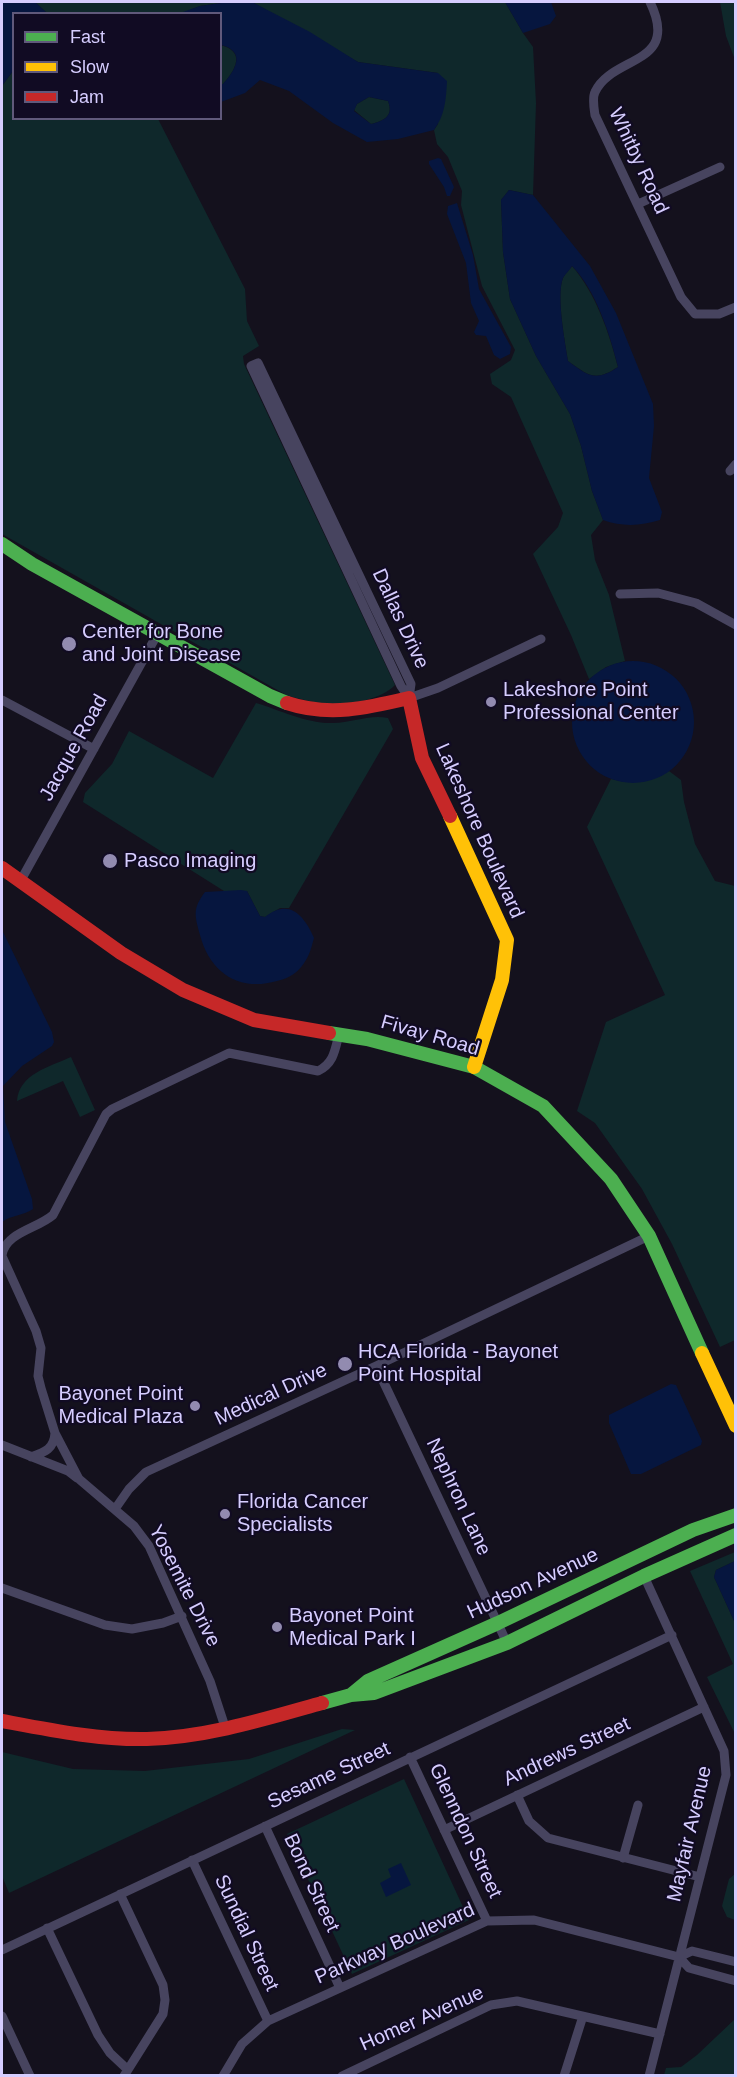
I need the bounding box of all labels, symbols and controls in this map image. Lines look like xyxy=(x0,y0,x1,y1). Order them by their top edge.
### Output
legend xyxy=(12,12,222,120)
text: Fast xyxy=(70,27,105,47)
text: Slow xyxy=(70,57,109,77)
text: Jam xyxy=(70,87,104,107)
street label: Whitby Road xyxy=(603,104,673,218)
street label: Dallas Drive xyxy=(366,565,434,673)
place label: Center for Bone and Joint Disease xyxy=(82,620,241,667)
marker: Center for Bone and Joint Disease xyxy=(60,635,78,653)
place label: Lakeshore Point Professional Center xyxy=(503,678,679,725)
street label: Jacque Road xyxy=(35,691,113,805)
marker: Lakeshore Point Professional Center xyxy=(484,695,498,709)
street label: Lakeshore Boulevard xyxy=(430,740,528,922)
place label: Pasco Imaging xyxy=(124,849,256,873)
marker: Pasco Imaging xyxy=(101,852,119,870)
street label: Fivay Road xyxy=(378,1011,482,1061)
place label: HCA Florida - Bayonet Point Hospital xyxy=(358,1340,558,1387)
marker: HCA Florida - Bayonet Point Hospital xyxy=(336,1355,354,1373)
street label: Medical Drive xyxy=(211,1359,331,1431)
place label: Bayonet Point Medical Plaza xyxy=(58,1382,183,1429)
marker: Bayonet Point Medical Plaza xyxy=(188,1399,202,1413)
street label: Nephron Lane xyxy=(420,1434,496,1560)
place label: Florida Cancer Specialists xyxy=(237,1490,368,1537)
marker: Florida Cancer Specialists xyxy=(218,1507,232,1521)
street label: Yosemite Drive xyxy=(143,1521,225,1651)
street label: Hudson Avenue xyxy=(464,1543,602,1625)
place label: Bayonet Point Medical Park I xyxy=(289,1604,416,1651)
marker: Bayonet Point Medical Park I xyxy=(270,1620,284,1634)
street label: Andrews Street xyxy=(500,1712,634,1792)
street label: Sesame Street xyxy=(264,1737,394,1815)
street label: Glenndon Street xyxy=(423,1760,507,1902)
street label: Mayfair Avenue xyxy=(663,1764,717,1904)
street label: Bond Street xyxy=(278,1830,344,1936)
street label: Sundial Street xyxy=(209,1871,283,1995)
street label: Parkway Boulevard xyxy=(311,1898,479,1990)
street label: Homer Avenue xyxy=(356,1981,488,2057)

